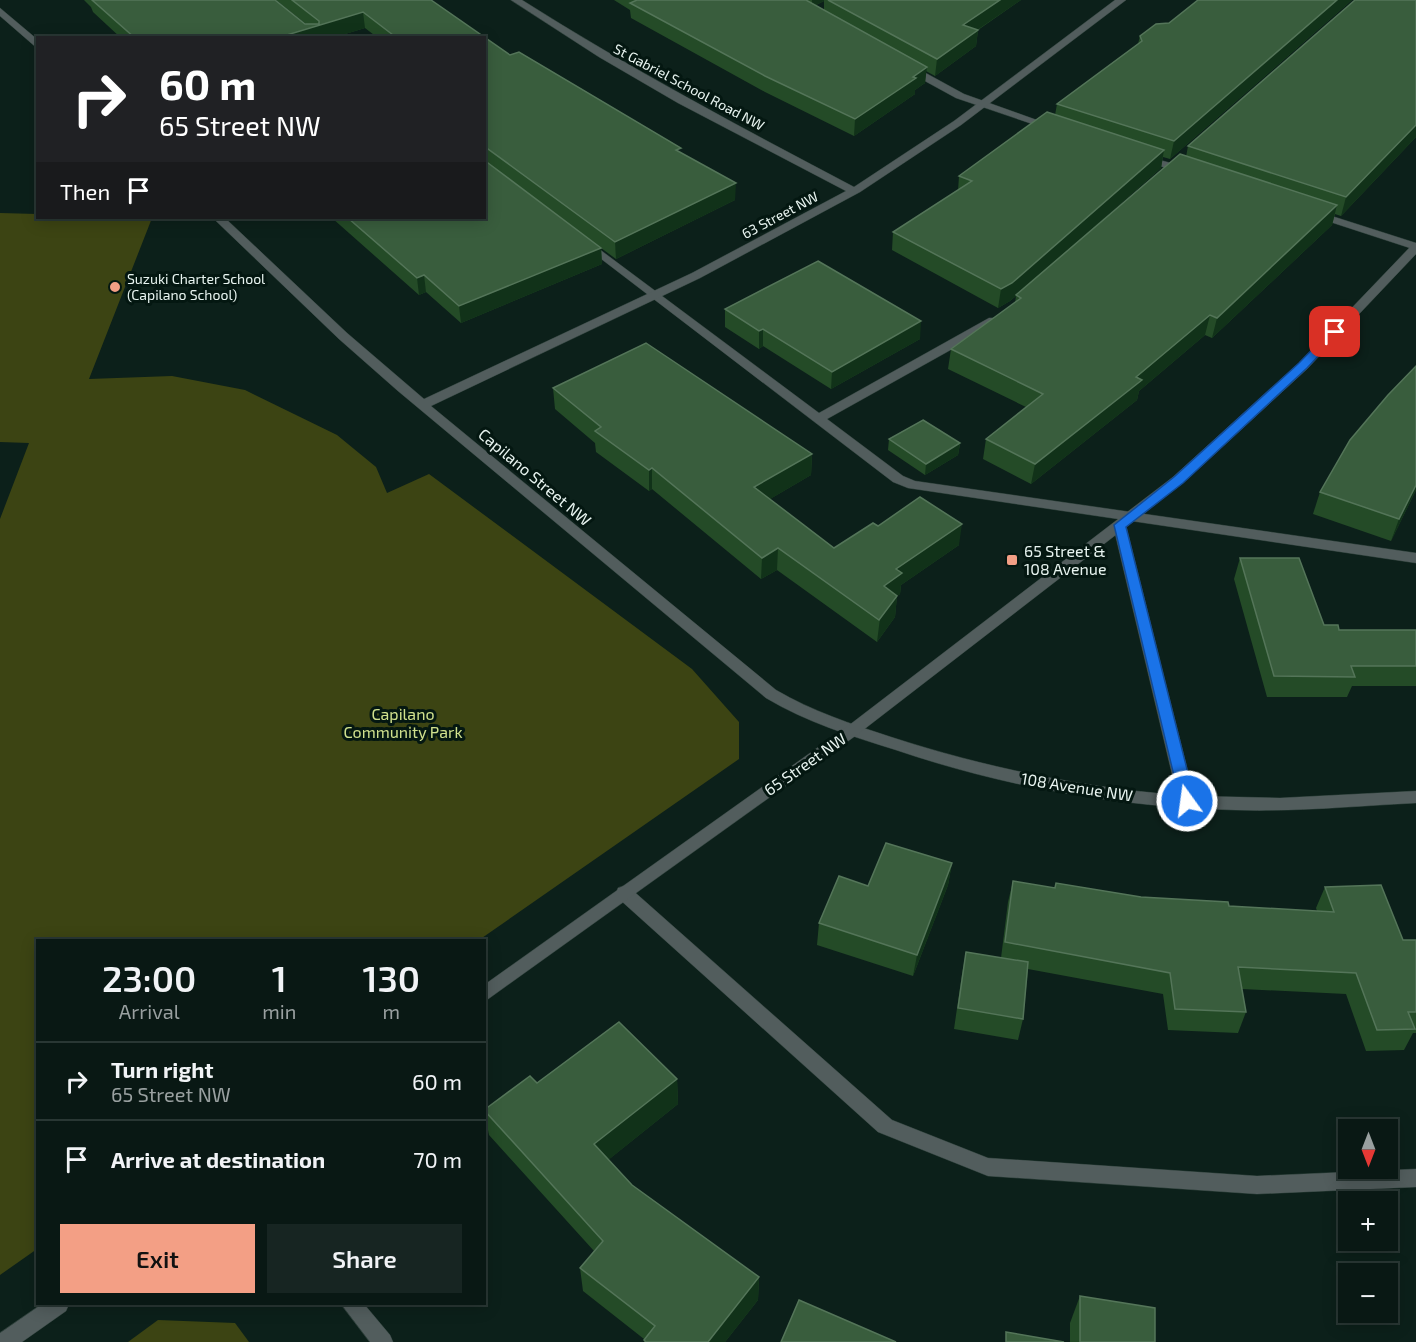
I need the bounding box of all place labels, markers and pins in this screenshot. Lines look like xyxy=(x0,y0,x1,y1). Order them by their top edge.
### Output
place label: Suzuki Charter School (Capilano School) xyxy=(127,270,266,303)
marker: Suzuki Charter School (Capilano School) xyxy=(108,280,122,294)
pin xyxy=(1309,306,1360,357)
place label: 65 Street & 108 Avenue xyxy=(1024,541,1107,578)
marker: 65 Street & 108 Avenue xyxy=(1005,553,1019,567)

